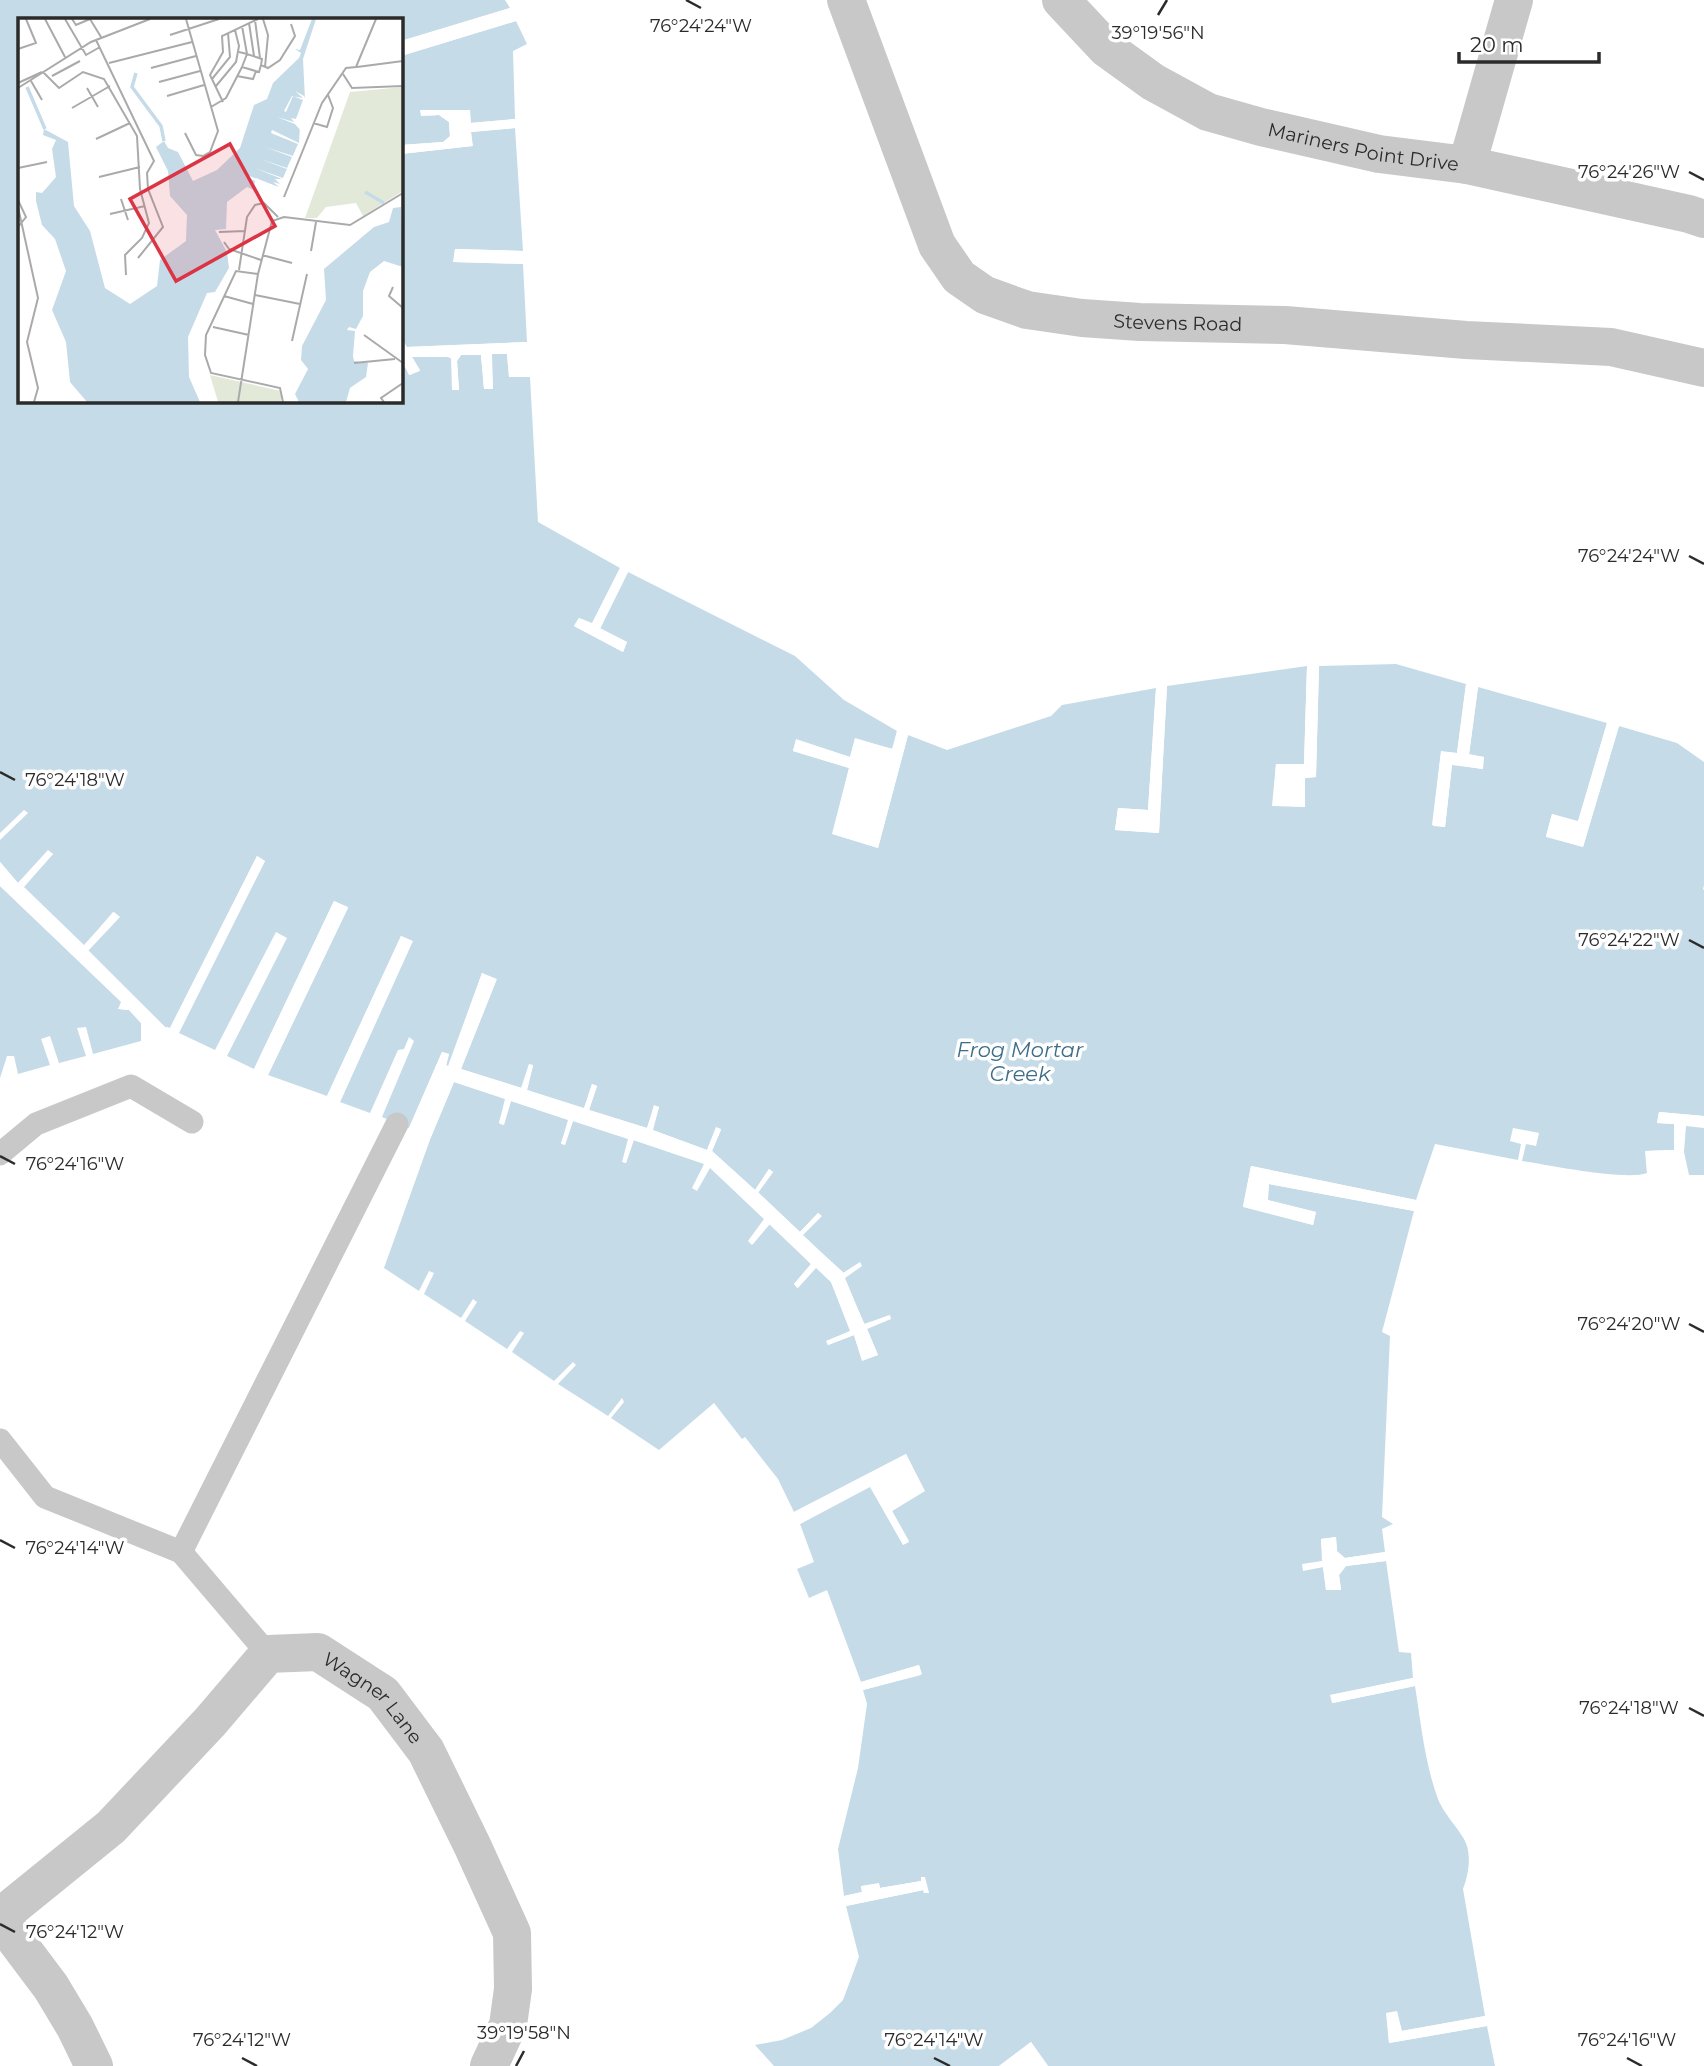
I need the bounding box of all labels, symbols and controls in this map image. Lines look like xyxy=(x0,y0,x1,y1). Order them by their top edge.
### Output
text: 76°24'24"W xyxy=(650,15,752,37)
inset map xyxy=(18,18,402,402)
scale bar xyxy=(1459,21,1599,65)
text: 39°19'56"N xyxy=(1111,22,1205,44)
text: 20 m xyxy=(1470,32,1524,57)
street label: Mariners Point Drive xyxy=(1266,118,1460,176)
text: 76°24'26"W xyxy=(1578,161,1680,183)
street label: Stevens Road xyxy=(1113,309,1242,336)
text: 76°24'24"W xyxy=(1578,545,1680,567)
text: 76°24'18"W xyxy=(25,769,125,791)
text: 76°24'22"W xyxy=(1578,929,1680,951)
water label: Frog Mortar Creek xyxy=(956,1037,1084,1086)
text: 76°24'16"W xyxy=(26,1153,124,1175)
text: 76°24'20"W xyxy=(1577,1313,1681,1335)
text: 76°24'14"W xyxy=(25,1537,125,1559)
street label: Wagner Lane xyxy=(319,1647,427,1748)
text: 76°24'18"W xyxy=(1579,1697,1679,1719)
text: 76°24'12"W xyxy=(26,1921,124,1943)
text: 39°19'58"N xyxy=(477,2022,571,2044)
text: 76°24'12"W xyxy=(193,2029,291,2051)
text: 76°24'14"W xyxy=(884,2029,984,2051)
text: 76°24'16"W xyxy=(1578,2029,1676,2051)

